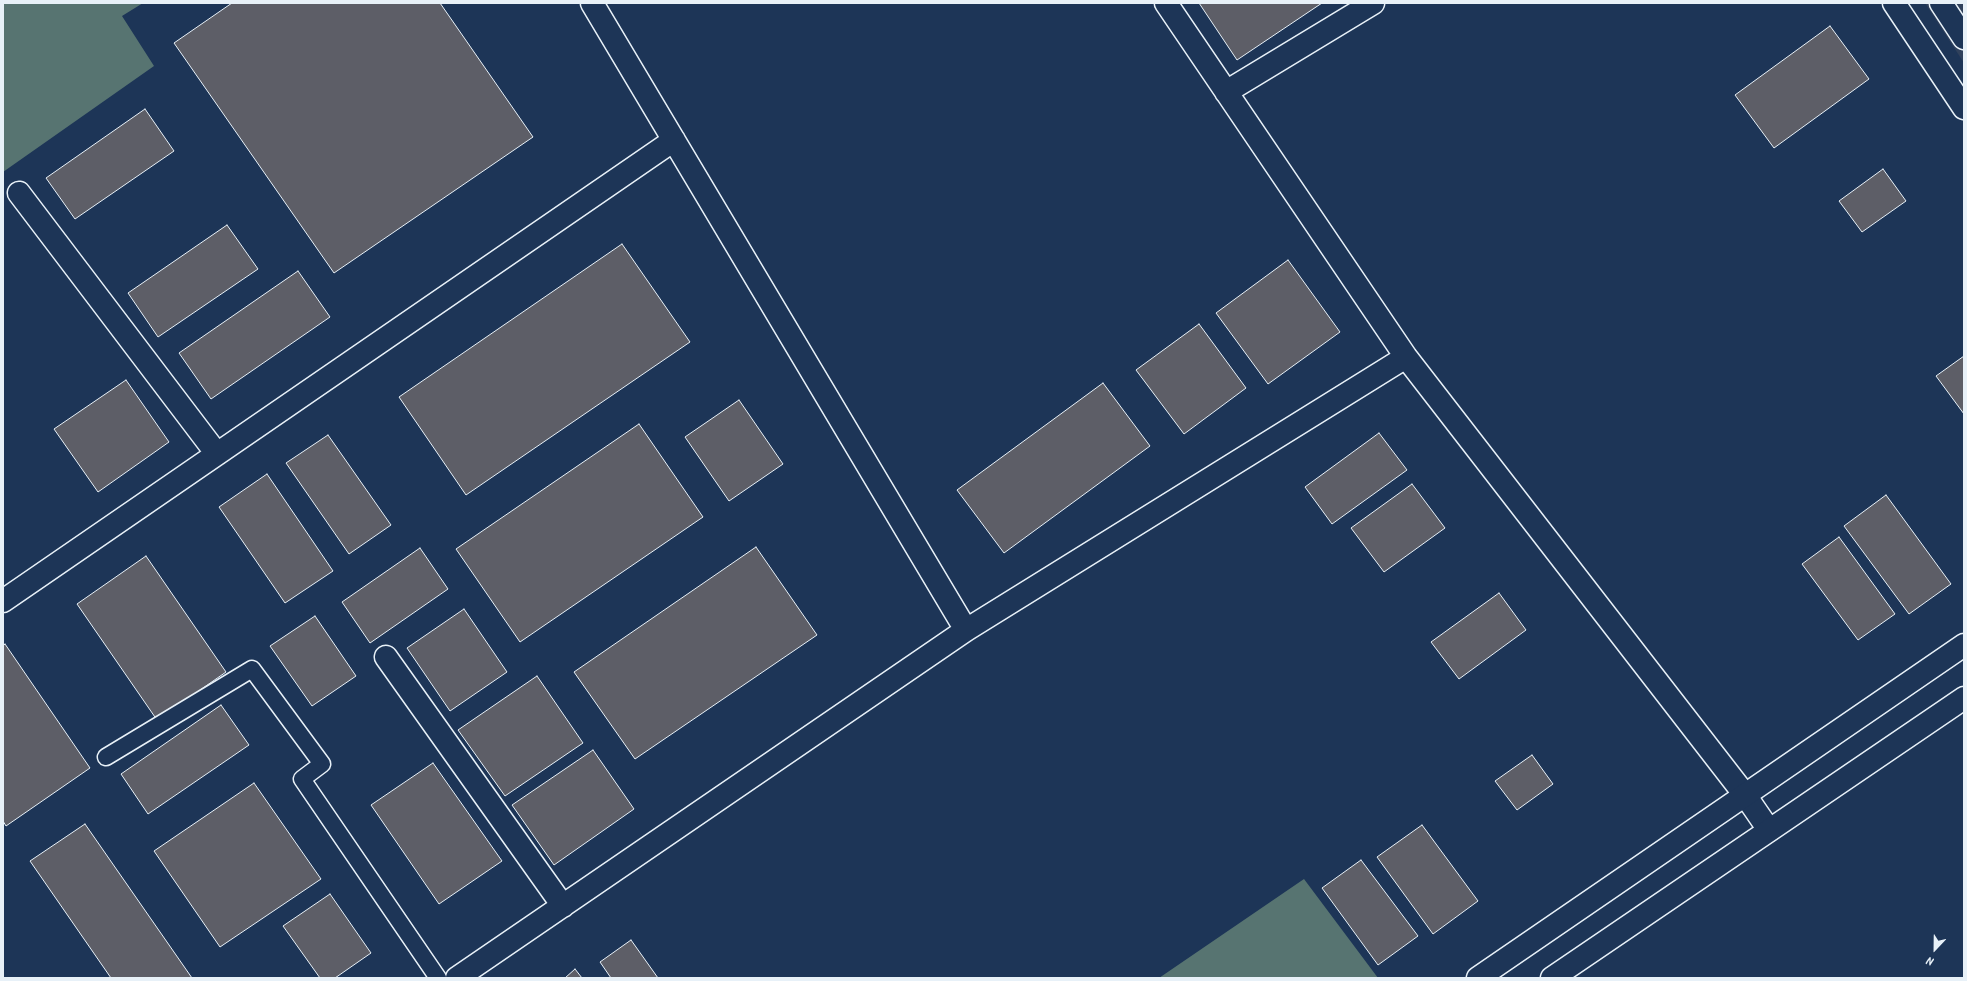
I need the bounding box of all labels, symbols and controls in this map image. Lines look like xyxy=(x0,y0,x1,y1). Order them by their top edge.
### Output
north arrow xyxy=(1915,929,1955,969)
text: N xyxy=(1924,950,1937,970)

